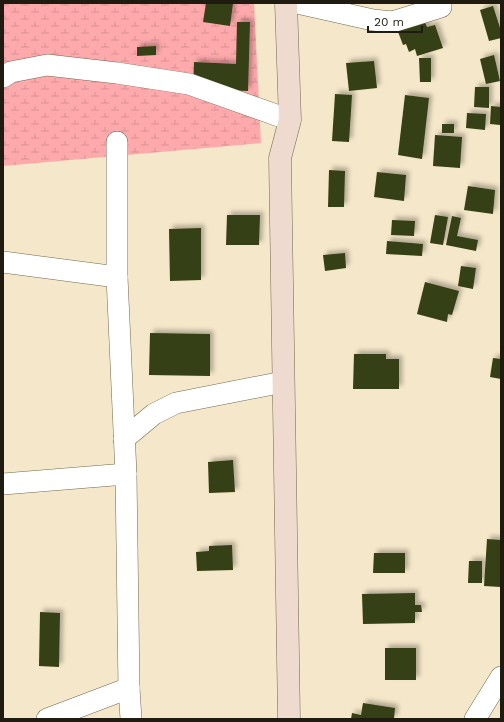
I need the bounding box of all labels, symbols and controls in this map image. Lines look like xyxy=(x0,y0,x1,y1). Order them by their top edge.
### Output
scale bar xyxy=(368,8,422,34)
text: 20 m xyxy=(374,15,404,29)

